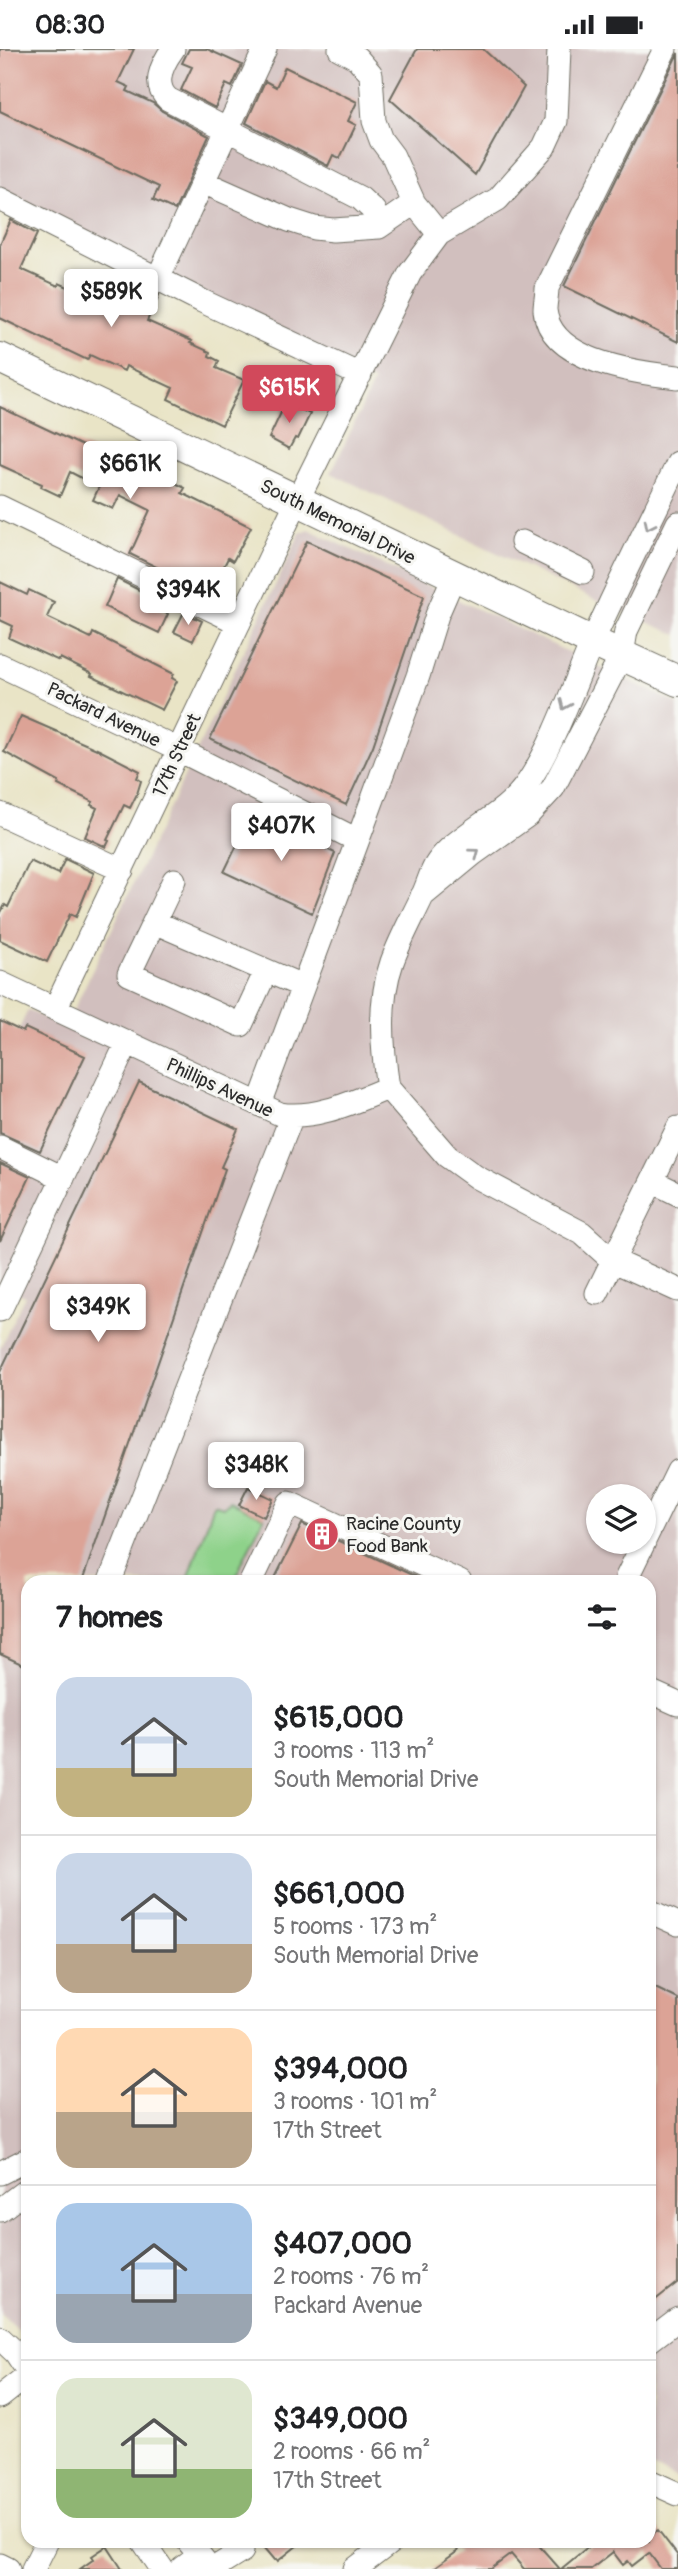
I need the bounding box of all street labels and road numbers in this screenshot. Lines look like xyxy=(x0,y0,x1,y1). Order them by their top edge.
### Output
street label: South Memorial Drive xyxy=(256,474,420,570)
street label: Packard Avenue xyxy=(43,677,165,753)
street label: 17th Street xyxy=(147,709,207,801)
street label: Phillips Avenue xyxy=(162,1053,278,1123)

